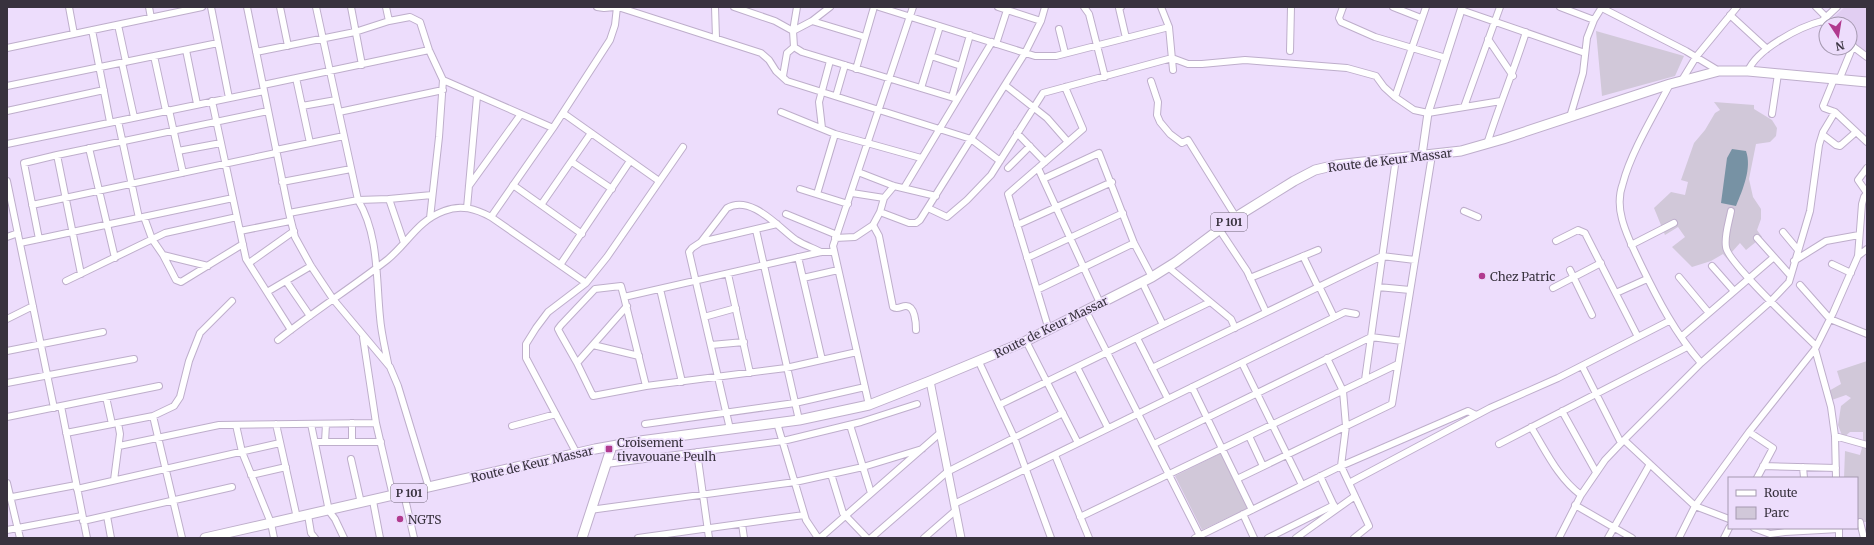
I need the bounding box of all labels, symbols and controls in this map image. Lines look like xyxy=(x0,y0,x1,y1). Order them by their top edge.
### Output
north arrow xyxy=(1818,16,1858,56)
text: N xyxy=(1834,38,1846,54)
street label: Route de Keur Massar xyxy=(1327,145,1454,175)
road number: P 101 xyxy=(1211,213,1247,231)
place label: Chez Patric xyxy=(1490,269,1555,284)
marker: Chez Patric xyxy=(1477,271,1487,281)
street label: Route de Keur Massar xyxy=(991,293,1111,361)
place label: Croisement tivavouane Peulh xyxy=(617,435,716,464)
street label: Route de Keur Massar xyxy=(469,442,595,485)
marker: Croisement tivavouane Peulh xyxy=(604,444,614,454)
legend xyxy=(1728,477,1858,529)
road number: P 101 xyxy=(391,484,427,502)
text: Route xyxy=(1764,485,1797,500)
text: Parc xyxy=(1764,505,1789,520)
place label: NGTS xyxy=(408,512,441,527)
marker: NGTS xyxy=(395,514,405,524)

